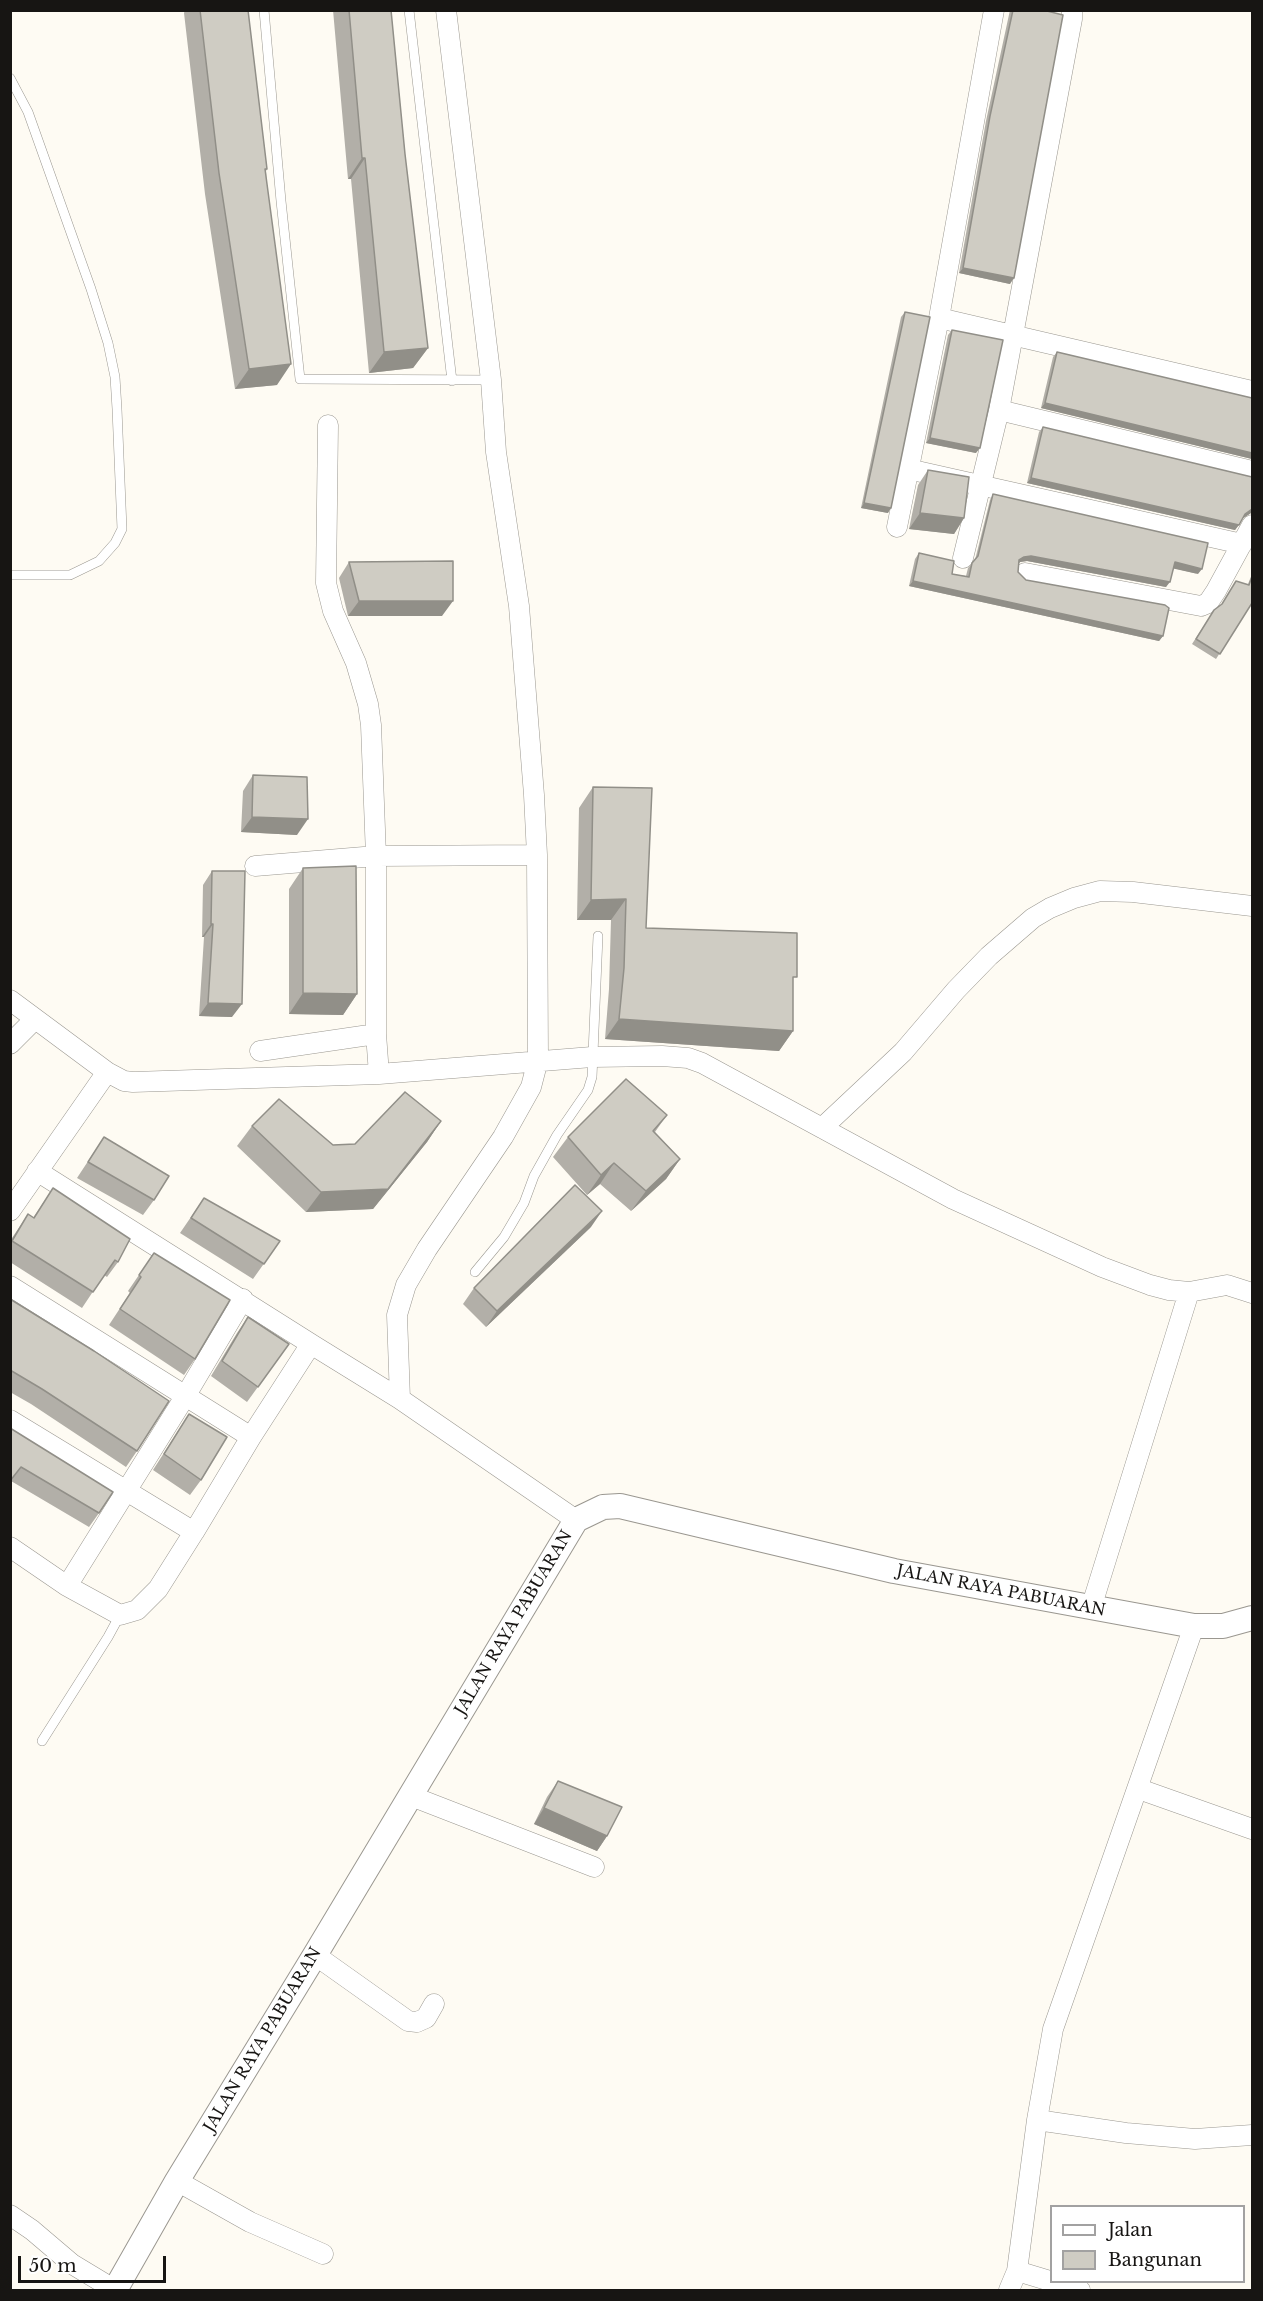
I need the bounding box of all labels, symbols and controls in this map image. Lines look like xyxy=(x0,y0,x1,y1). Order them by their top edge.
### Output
street label: JALAN RAYA PABUARAN xyxy=(451,1527,577,1719)
street label: JALAN RAYA PABUARAN xyxy=(895,1561,1107,1621)
street label: JALAN RAYA PABUARAN xyxy=(200,1944,326,2136)
legend xyxy=(1050,2205,1245,2283)
text: Jalan xyxy=(1108,2219,1153,2241)
scale bar xyxy=(21,2244,170,2282)
text: Bangunan xyxy=(1108,2249,1202,2271)
text: 50 m xyxy=(29,2255,77,2277)

